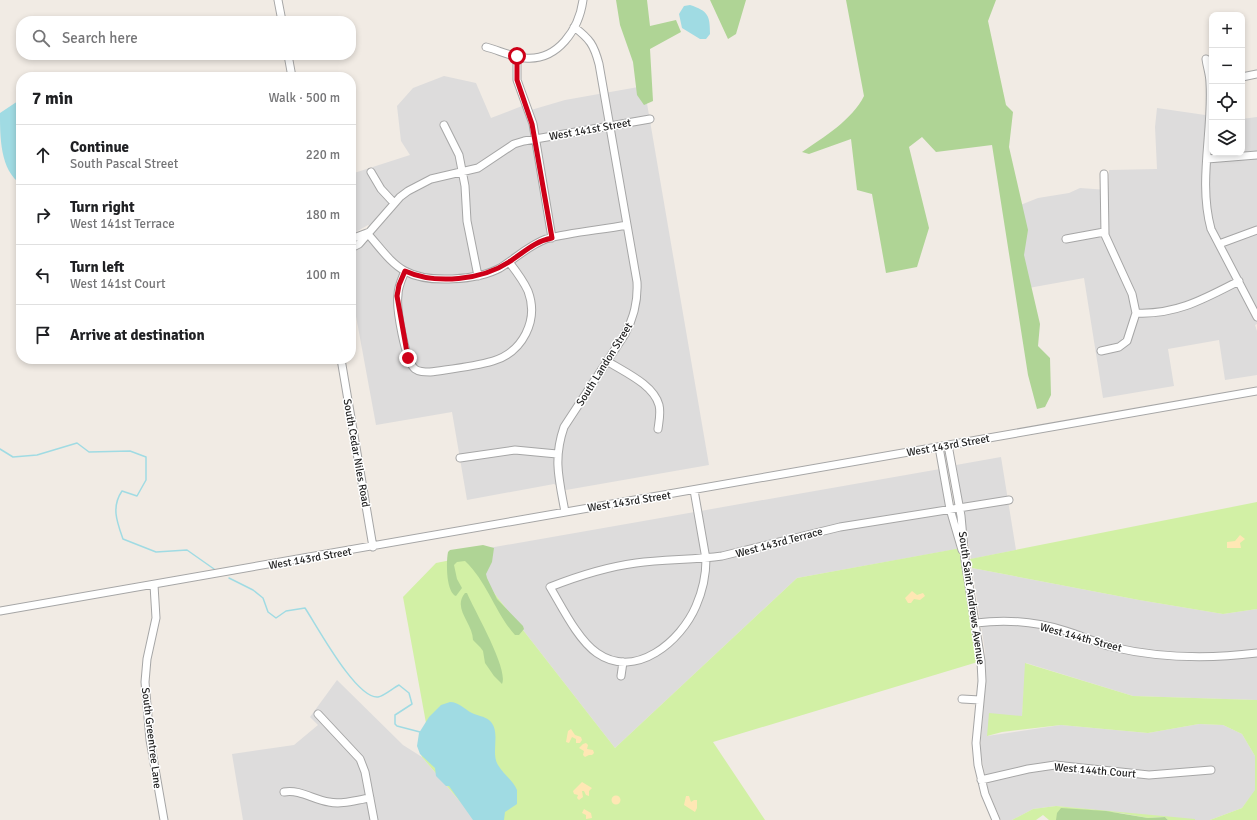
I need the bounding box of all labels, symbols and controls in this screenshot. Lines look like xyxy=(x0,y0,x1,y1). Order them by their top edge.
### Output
map controls xyxy=(1209,12,1245,156)
button: + xyxy=(1209,12,1245,48)
search box xyxy=(16,16,356,60)
icon: search xyxy=(30,27,52,49)
text: Search here xyxy=(62,29,138,47)
route start xyxy=(508,47,526,65)
button: − xyxy=(1209,48,1245,84)
button: locate xyxy=(1209,84,1245,120)
text: 7 min xyxy=(32,88,73,109)
text: Walk · 500 m xyxy=(269,90,340,106)
street label: West 141st Street xyxy=(548,116,632,143)
button: layers xyxy=(1209,120,1245,156)
text: Continue xyxy=(70,138,129,156)
icon: ahead xyxy=(32,144,54,166)
text: 220 m xyxy=(306,147,340,163)
text: South Pascal Street xyxy=(70,156,178,172)
text: Turn right xyxy=(70,198,135,216)
icon: right xyxy=(32,204,54,226)
text: 180 m xyxy=(306,207,340,223)
text: West 141st Terrace xyxy=(70,216,175,232)
text: Turn left xyxy=(70,258,124,276)
icon: left xyxy=(32,264,54,286)
text: 100 m xyxy=(306,267,340,283)
text: West 141st Court xyxy=(70,276,166,292)
street label: South Landon Street xyxy=(573,320,635,408)
icon: arrive xyxy=(32,324,54,346)
text: Arrive at destination xyxy=(70,326,205,344)
route end xyxy=(399,349,417,367)
street label: South Cedar Niles Road xyxy=(341,398,372,508)
street label: West 143rd Street xyxy=(906,432,991,459)
street label: West 143rd Street xyxy=(586,488,672,514)
street label: West 143rd Terrace xyxy=(734,525,824,560)
street label: South Saint Andrews Avenue xyxy=(956,531,987,666)
street label: West 143rd Street xyxy=(268,545,353,572)
street label: West 144th Street xyxy=(1038,620,1123,655)
street label: South Greentree Lane xyxy=(139,687,164,789)
street label: West 144th Court xyxy=(1054,760,1137,781)

